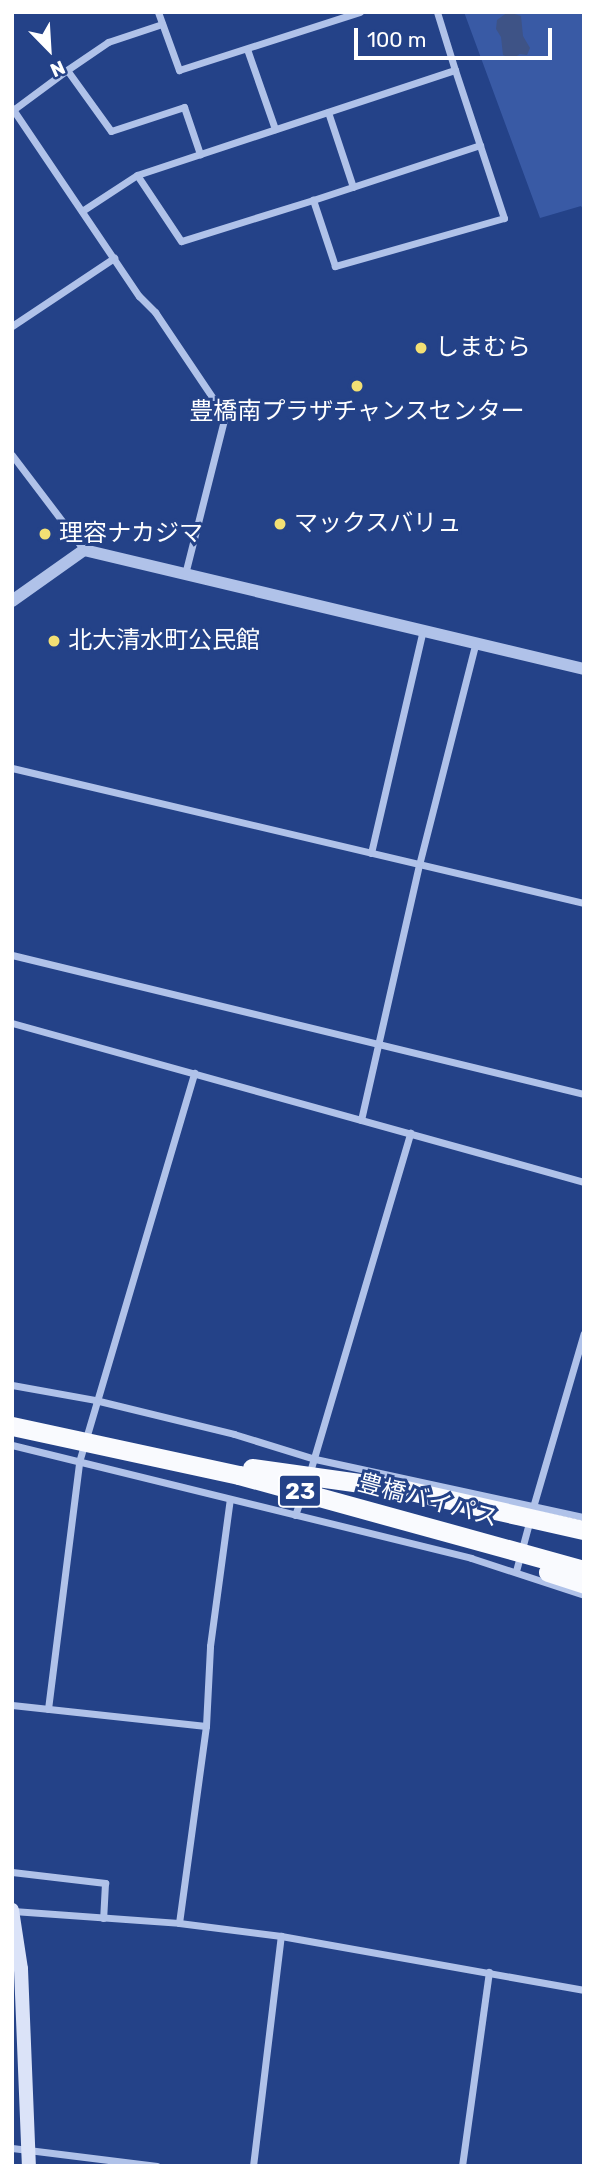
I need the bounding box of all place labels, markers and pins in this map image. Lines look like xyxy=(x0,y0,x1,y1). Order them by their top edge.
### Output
place label: しまむら xyxy=(435,334,531,362)
marker: しまむら xyxy=(413,340,429,356)
marker: 豊橋南プラザチャンスセンター xyxy=(349,378,365,394)
place label: 豊橋南プラザチャンスセンター xyxy=(189,398,525,426)
place label: マックスバリュ xyxy=(294,510,462,538)
marker: マックスバリュ xyxy=(272,516,288,532)
place label: 理容ナカジマ xyxy=(59,520,203,548)
marker: 理容ナカジマ xyxy=(37,526,53,542)
place label: 北大清水町公民館 xyxy=(68,627,260,655)
marker: 北大清水町公民館 xyxy=(46,633,62,649)

